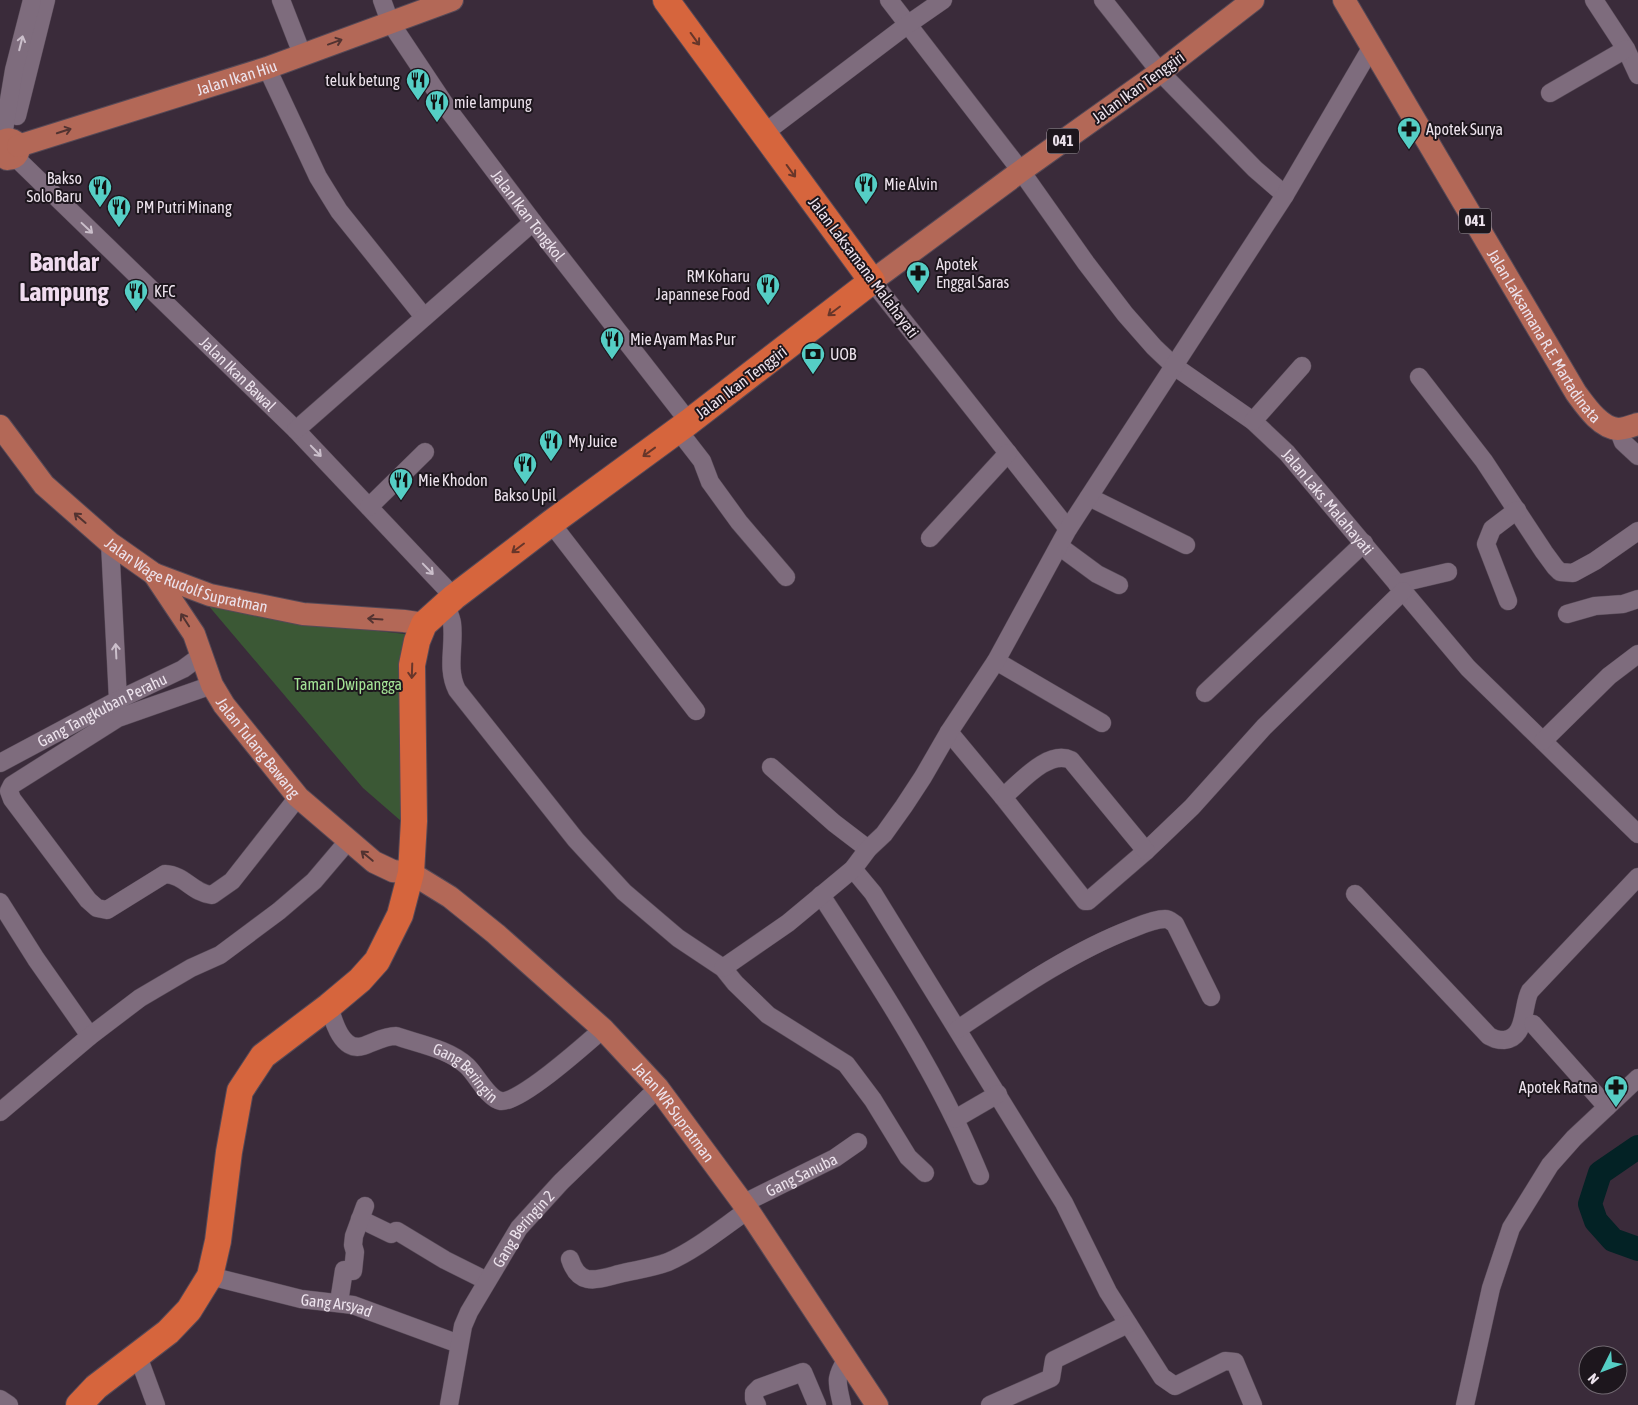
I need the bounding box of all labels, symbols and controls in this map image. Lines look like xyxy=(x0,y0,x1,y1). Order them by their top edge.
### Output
one-way arrow xyxy=(690,32,700,46)
one-way arrow xyxy=(17,35,26,51)
one-way arrow xyxy=(327,37,342,46)
street label: Jalan Ikan Tenggiri xyxy=(1088,48,1188,127)
street label: Jalan Ikan Hiu xyxy=(194,56,279,99)
restaurant icon: teluk betung xyxy=(405,67,431,101)
place label: teluk betung xyxy=(325,71,400,90)
restaurant icon: mie lampung xyxy=(424,89,450,123)
place label: mie lampung xyxy=(454,93,532,112)
pharmacy icon: Apotek Surya xyxy=(1396,116,1422,150)
place label: Apotek Surya xyxy=(1426,120,1503,139)
one-way arrow xyxy=(56,125,72,135)
road number: 041 xyxy=(1047,128,1079,154)
one-way arrow xyxy=(785,164,796,177)
street label: Jalan Ikan Tongkol xyxy=(488,166,569,265)
place label: Bakso Solo Baru xyxy=(26,169,82,205)
restaurant icon: Mie Alvin xyxy=(853,171,879,205)
restaurant icon: Bakso Solo Baru xyxy=(87,174,113,208)
place label: Mie Alvin xyxy=(884,175,938,193)
street label: Jalan Laksamana Malahayati xyxy=(804,193,923,342)
restaurant icon: PM Putri Minang xyxy=(106,194,132,228)
place label: PM Putri Minang xyxy=(136,198,232,217)
road number: 041 xyxy=(1459,208,1491,234)
one-way arrow xyxy=(81,222,94,234)
street label: Jalan Laksamana R.E. Martadinata xyxy=(1484,246,1605,426)
district label: Bandar Lampung xyxy=(19,247,110,307)
place label: Apotek Enggal Saras xyxy=(936,255,1010,292)
pharmacy icon: Apotek Enggal Saras xyxy=(905,260,931,294)
place label: RM Koharu Japannese Food xyxy=(656,267,750,304)
restaurant icon: RM Koharu Japannese Food xyxy=(755,272,781,306)
restaurant icon: KFC xyxy=(123,278,149,312)
place label: KFC xyxy=(154,282,176,300)
one-way arrow xyxy=(828,305,841,316)
restaurant icon: Mie Ayam Mas Pur xyxy=(599,326,625,360)
place label: Mie Ayam Mas Pur xyxy=(630,330,736,349)
street label: Jalan Ikan Bawal xyxy=(196,333,280,415)
bank icon: UOB xyxy=(800,341,826,375)
street label: Jalan Ikan Tenggiri xyxy=(692,342,791,423)
place label: UOB xyxy=(830,345,857,363)
restaurant icon: My Juice xyxy=(538,428,564,462)
place label: My Juice xyxy=(568,432,617,451)
one-way arrow xyxy=(310,445,322,458)
street label: Jalan Laks. Malahayati xyxy=(1279,445,1378,558)
one-way arrow xyxy=(643,446,656,457)
restaurant icon: Bakso Upil xyxy=(512,451,538,485)
restaurant icon: Mie Khodon xyxy=(388,467,414,501)
place label: Mie Khodon xyxy=(418,471,488,489)
place label: Bakso Upil xyxy=(494,486,557,505)
one-way arrow xyxy=(74,512,87,524)
street label: Jalan Wage Rudolf Supratman xyxy=(101,534,269,616)
one-way arrow xyxy=(512,543,525,554)
one-way arrow xyxy=(422,563,434,575)
one-way arrow xyxy=(180,614,190,628)
one-way arrow xyxy=(368,614,384,623)
one-way arrow xyxy=(111,643,120,659)
one-way arrow xyxy=(407,662,417,678)
street label: Gang Tangkuban Perahu xyxy=(34,669,169,750)
park label: Taman Dwipangga xyxy=(294,675,402,694)
street label: Jalan Tulang Bawang xyxy=(213,694,304,802)
one-way arrow xyxy=(361,851,374,862)
street label: Gang Beringin xyxy=(431,1039,501,1106)
street label: Jalan WR Supratman xyxy=(630,1058,718,1165)
pharmacy icon: Apotek Ratna xyxy=(1603,1074,1629,1108)
place label: Apotek Ratna xyxy=(1519,1078,1598,1097)
street label: Gang Sanuba xyxy=(763,1149,840,1200)
street label: Gang Beringin 2 xyxy=(489,1187,558,1271)
street label: Gang Arsyad xyxy=(300,1290,375,1320)
north arrow xyxy=(1578,1345,1628,1395)
text: N xyxy=(1585,1370,1602,1387)

